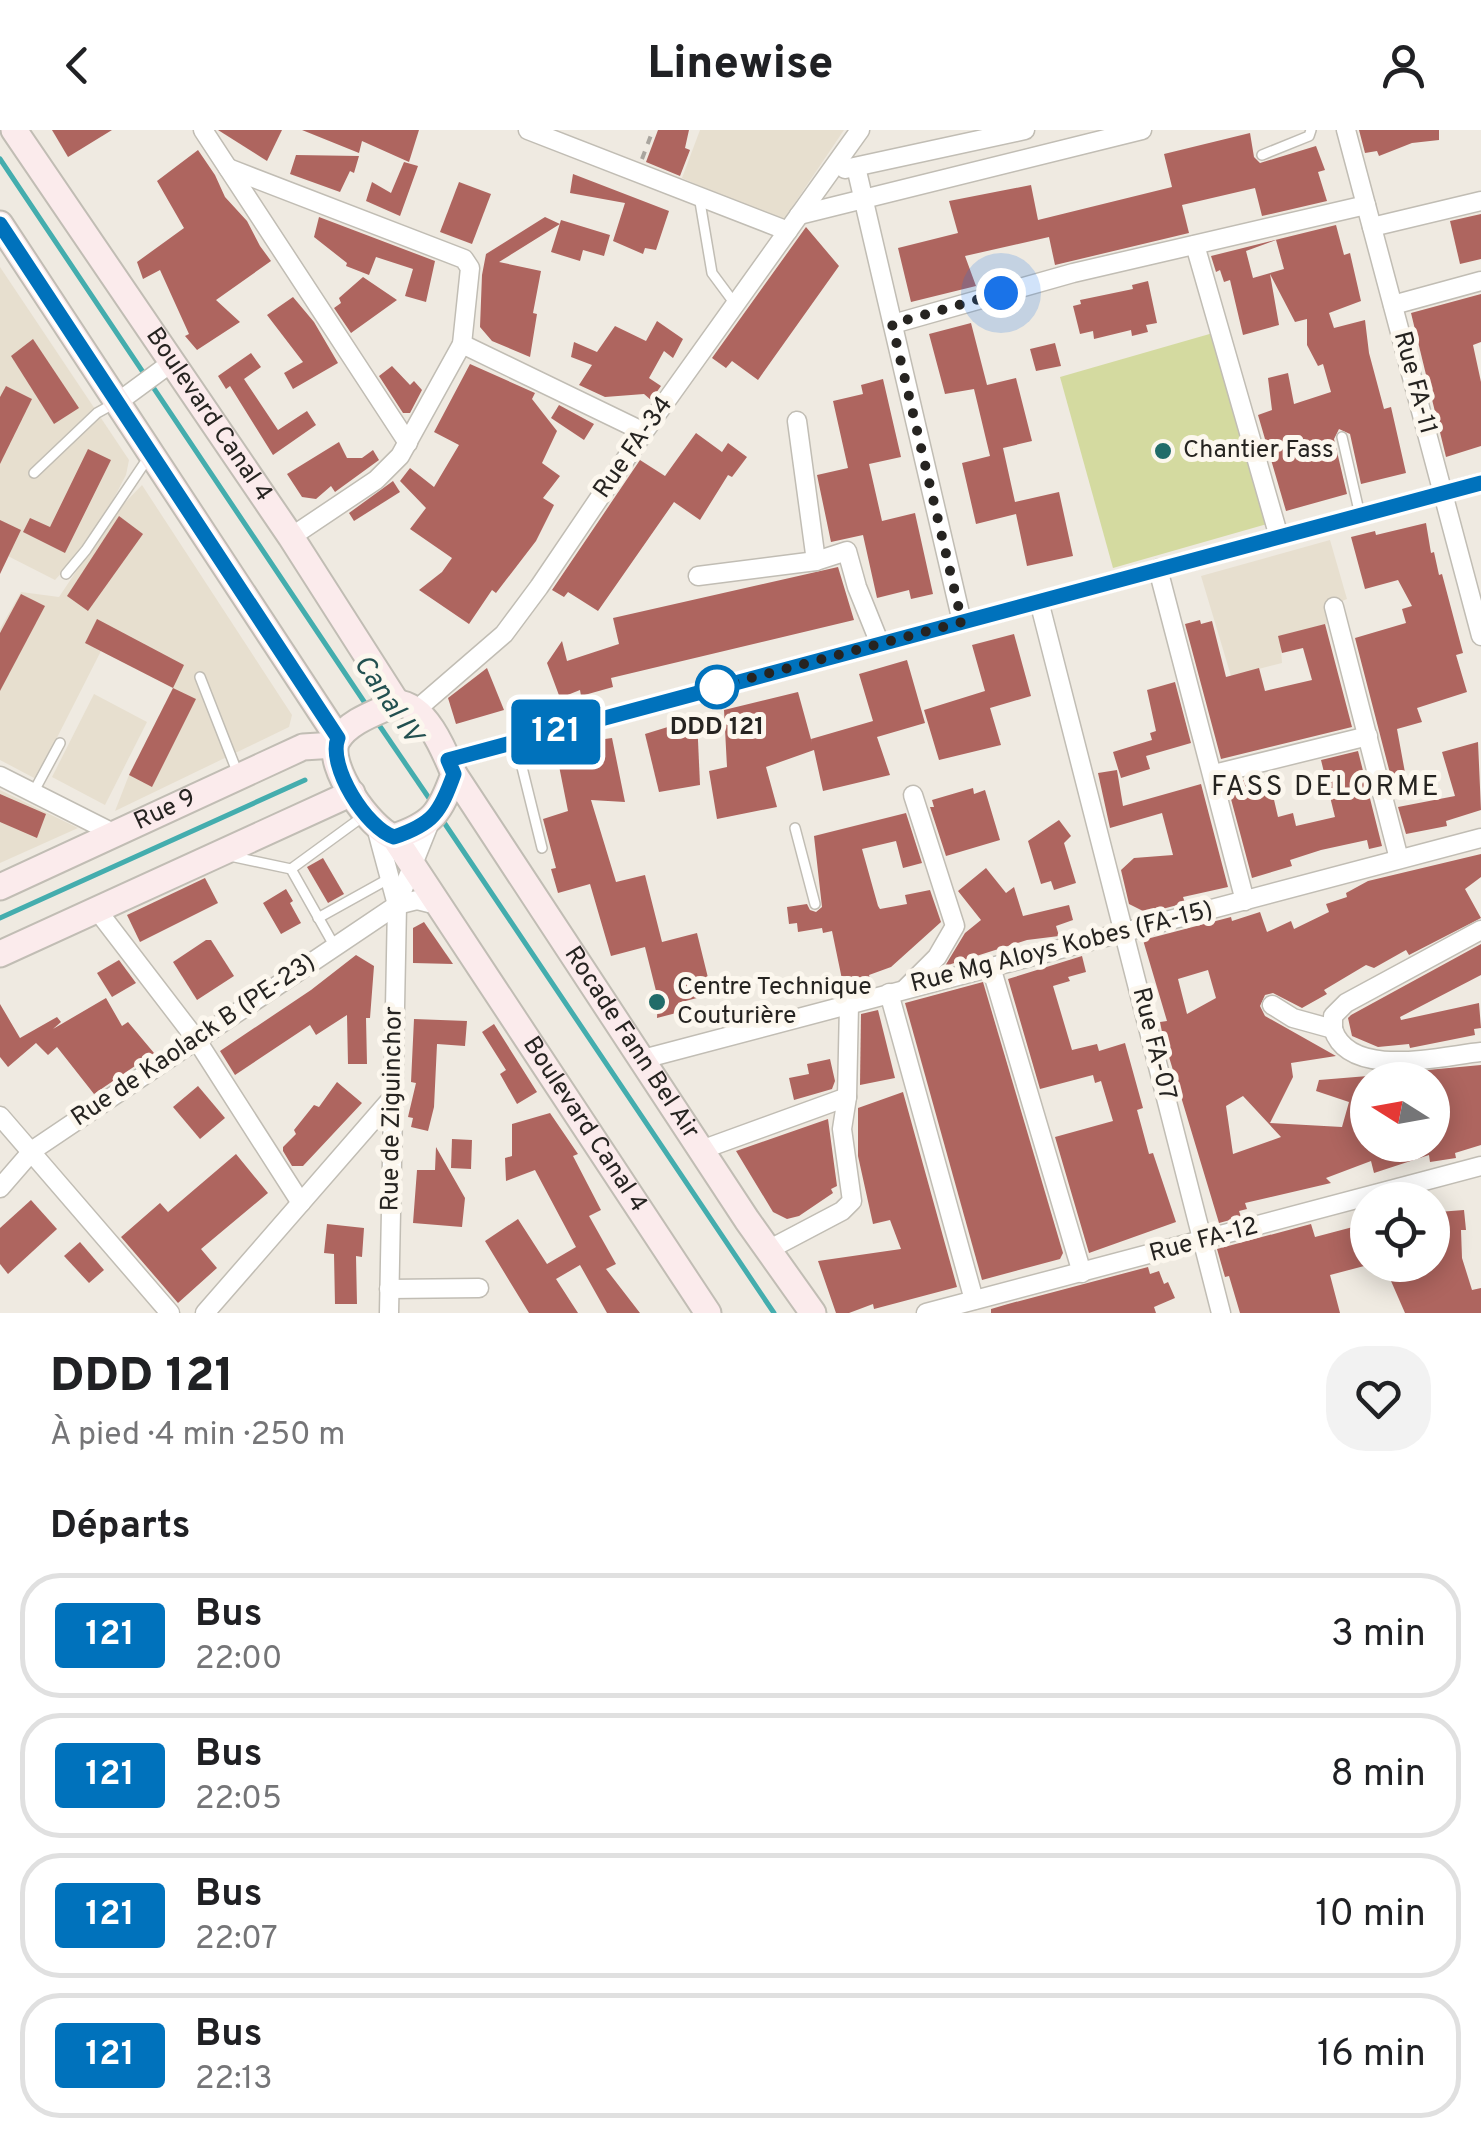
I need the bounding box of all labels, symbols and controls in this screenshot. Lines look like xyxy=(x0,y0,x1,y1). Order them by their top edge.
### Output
text: Linewise xyxy=(648,37,833,94)
icon: back xyxy=(50,38,105,93)
icon: person xyxy=(1376,38,1431,93)
your location xyxy=(976,268,1026,318)
street label: Boulevard Canal 4 xyxy=(137,322,279,509)
street label: Rue FA-11 xyxy=(1385,328,1443,438)
street label: Rue FA-34 xyxy=(587,391,681,505)
place label: Chantier Fass xyxy=(1183,435,1334,467)
marker: Chantier Fass xyxy=(1152,440,1174,462)
water label: Canal IV xyxy=(344,649,431,754)
marker: DDD 121 xyxy=(696,666,738,708)
line badge: 121 xyxy=(498,700,614,764)
text: 121 xyxy=(531,710,581,754)
place label: DDD 121 xyxy=(670,712,764,744)
district label: FASS DELORME xyxy=(1211,770,1441,806)
street label: Rue 9 xyxy=(129,783,201,839)
street label: Rue Mg Aloys Kobes (FA-15) xyxy=(907,895,1217,1001)
street label: Rocade Fann Bel Air xyxy=(556,941,706,1146)
street label: Rue de Kaolack B (PE-23) xyxy=(66,947,322,1135)
place label: Centre Technique Couturière xyxy=(677,972,872,1033)
street label: Rue FA-07 xyxy=(1124,984,1182,1104)
marker: Centre Technique Couturière xyxy=(646,991,668,1013)
street label: Rue de Ziguinchor xyxy=(375,1006,411,1212)
street label: Boulevard Canal 4 xyxy=(514,1031,654,1219)
north arrow xyxy=(1350,1062,1450,1162)
map controls xyxy=(1350,1062,1450,1282)
button: locate xyxy=(1350,1182,1450,1282)
street label: Rue FA-12 xyxy=(1146,1211,1262,1271)
button: heart xyxy=(1326,1346,1431,1451)
text: DDD 121 xyxy=(50,1348,234,1408)
text: À pied · 4 min · 250 m xyxy=(50,1416,345,1456)
text: Départs xyxy=(50,1503,190,1552)
text: Bus xyxy=(195,1591,262,1640)
text: 3 min xyxy=(1331,1611,1426,1660)
text: 121 xyxy=(85,1613,135,1657)
text: 22:00 xyxy=(195,1640,282,1680)
text: Bus xyxy=(195,1731,262,1780)
text: 8 min xyxy=(1331,1751,1426,1800)
text: 121 xyxy=(85,1753,135,1797)
text: 22:05 xyxy=(195,1780,282,1820)
text: Bus xyxy=(195,1871,262,1920)
text: 10 min xyxy=(1315,1891,1426,1940)
text: 121 xyxy=(85,1893,135,1937)
text: 22:07 xyxy=(195,1920,278,1960)
text: Bus xyxy=(195,2011,262,2060)
text: 16 min xyxy=(1317,2031,1426,2080)
text: 121 xyxy=(85,2033,135,2077)
text: 22:13 xyxy=(195,2060,273,2100)

